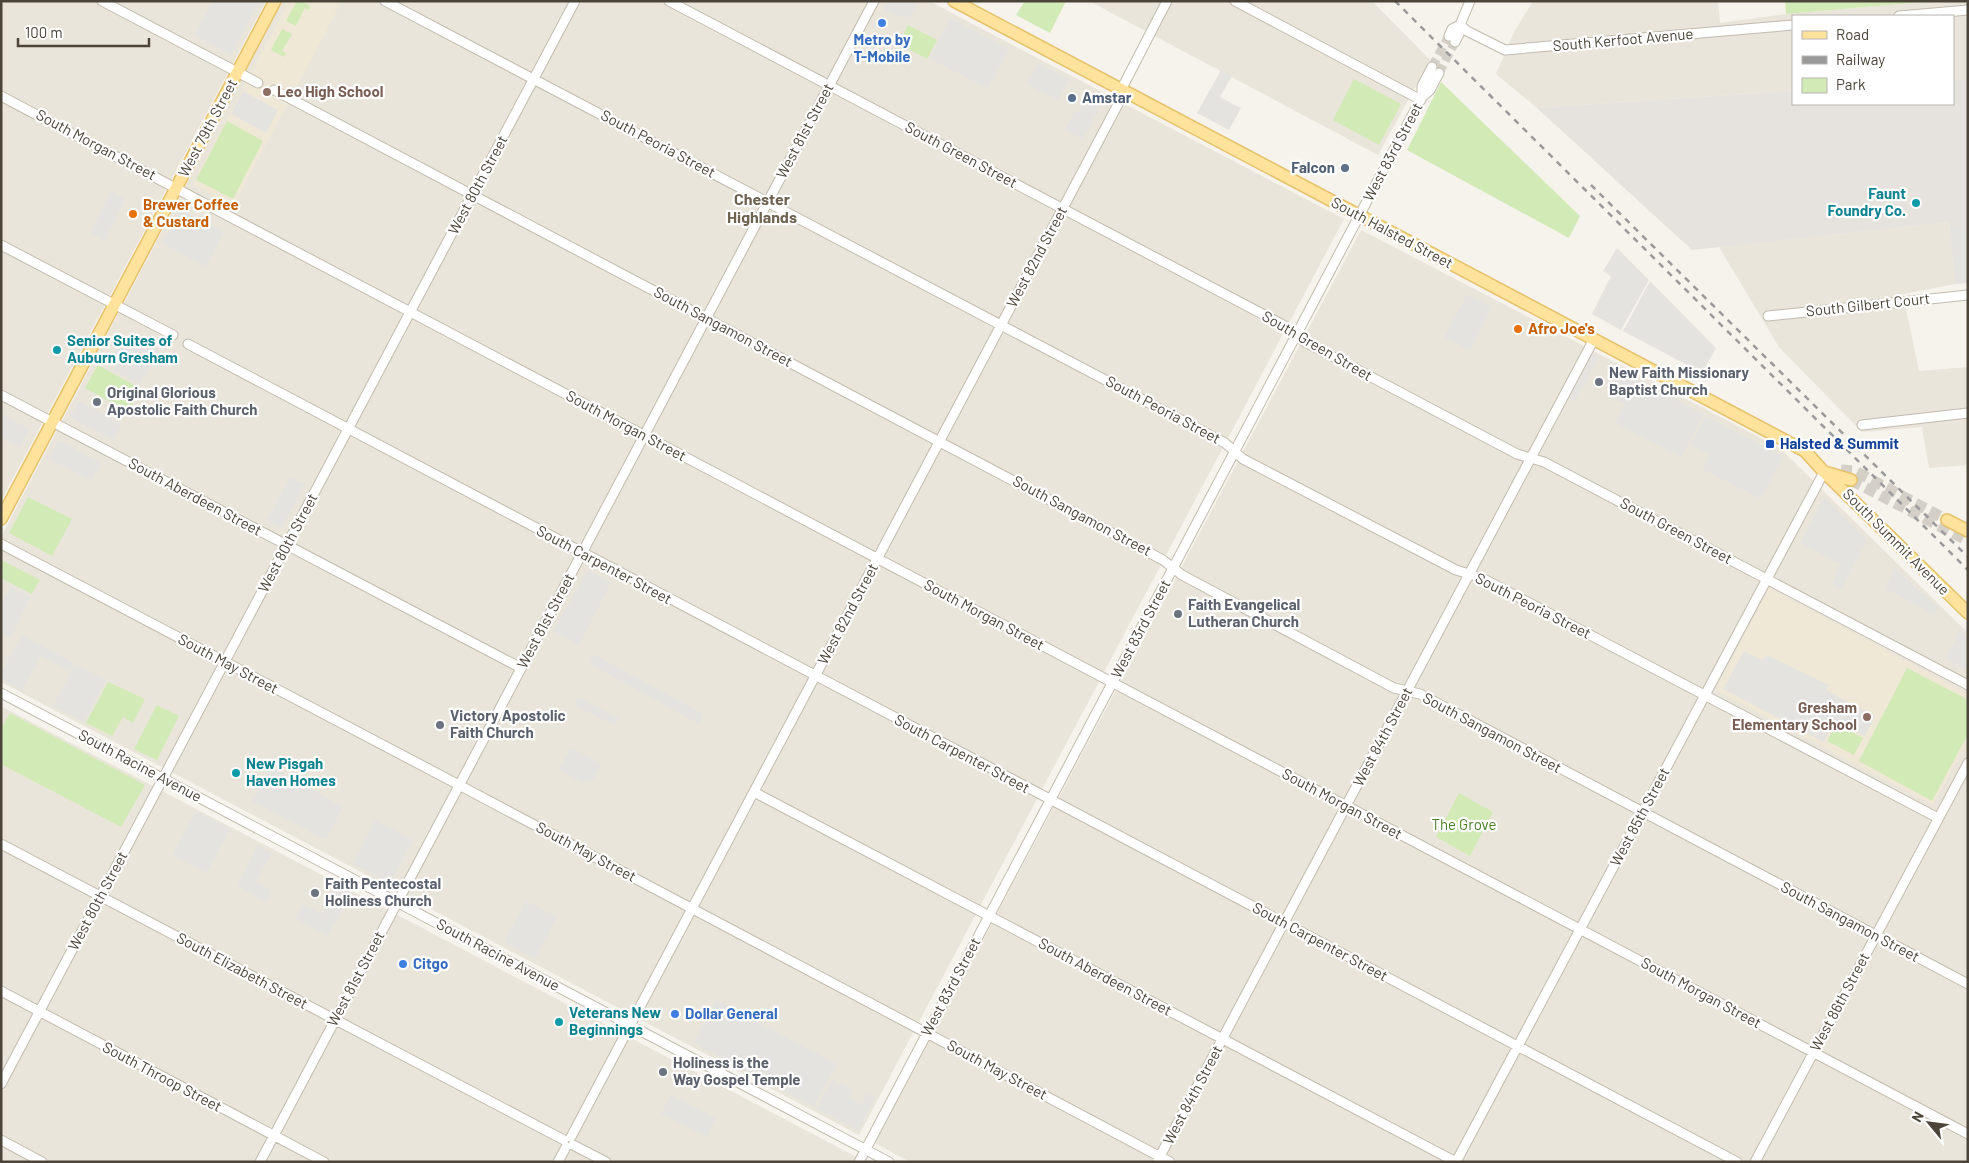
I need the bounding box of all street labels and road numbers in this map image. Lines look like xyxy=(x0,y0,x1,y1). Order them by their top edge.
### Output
street label: South Kerfoot Avenue xyxy=(1552,24,1694,54)
street label: West 79th Street xyxy=(174,75,241,180)
street label: West 81st Street xyxy=(771,80,837,181)
street label: West 83rd Street xyxy=(1359,99,1426,204)
street label: South Morgan Street xyxy=(33,105,160,183)
street label: South Peoria Street xyxy=(598,105,719,181)
street label: South Green Street xyxy=(902,117,1020,191)
street label: West 80th Street xyxy=(443,132,511,237)
street label: South Halsted Street xyxy=(1329,192,1456,272)
street label: West 82nd Street xyxy=(1002,203,1070,310)
street label: South Sangamon Street xyxy=(651,282,796,370)
street label: South Gilbert Court xyxy=(1805,289,1931,319)
street label: South Green Street xyxy=(1259,306,1376,384)
street label: South Peoria Street xyxy=(1103,371,1224,447)
street label: South Morgan Street xyxy=(563,386,690,464)
street label: South Aberdeen Street xyxy=(126,453,265,539)
street label: South Sangamon Street xyxy=(1010,471,1155,559)
street label: South Summit Avenue xyxy=(1840,484,1954,598)
street label: West 80th Street xyxy=(253,490,321,595)
street label: South Green Street xyxy=(1617,493,1735,567)
street label: South Carpenter Street xyxy=(534,521,675,607)
street label: West 82nd Street xyxy=(813,560,881,667)
street label: South Peoria Street xyxy=(1473,568,1594,642)
street label: West 81st Street xyxy=(512,570,578,671)
street label: South Morgan Street xyxy=(921,575,1048,653)
street label: West 83rd Street xyxy=(1107,576,1174,681)
street label: South May Street xyxy=(175,629,282,697)
street label: West 84th Street xyxy=(1348,684,1416,789)
street label: South Sangamon Street xyxy=(1420,688,1565,776)
street label: South Carpenter Street xyxy=(892,710,1033,796)
street label: South Racine Avenue xyxy=(76,725,205,805)
street label: South Morgan Street xyxy=(1279,764,1406,842)
street label: West 85th Street xyxy=(1606,764,1673,869)
street label: South May Street xyxy=(533,817,640,885)
street label: West 80th Street xyxy=(63,848,131,953)
street label: South Sangamon Street xyxy=(1778,877,1923,965)
street label: South Carpenter Street xyxy=(1250,898,1391,984)
street label: South Racine Avenue xyxy=(434,914,563,994)
street label: South Elizabeth Street xyxy=(174,928,311,1012)
street label: West 81st Street xyxy=(322,928,388,1029)
street label: South Aberdeen Street xyxy=(1036,933,1175,1019)
street label: West 83rd Street xyxy=(917,934,984,1039)
street label: West 86th Street xyxy=(1806,949,1873,1054)
street label: South Morgan Street xyxy=(1638,953,1765,1031)
street label: South May Street xyxy=(944,1035,1051,1103)
street label: South Throop Street xyxy=(100,1037,225,1115)
street label: West 84th Street xyxy=(1158,1042,1226,1147)

